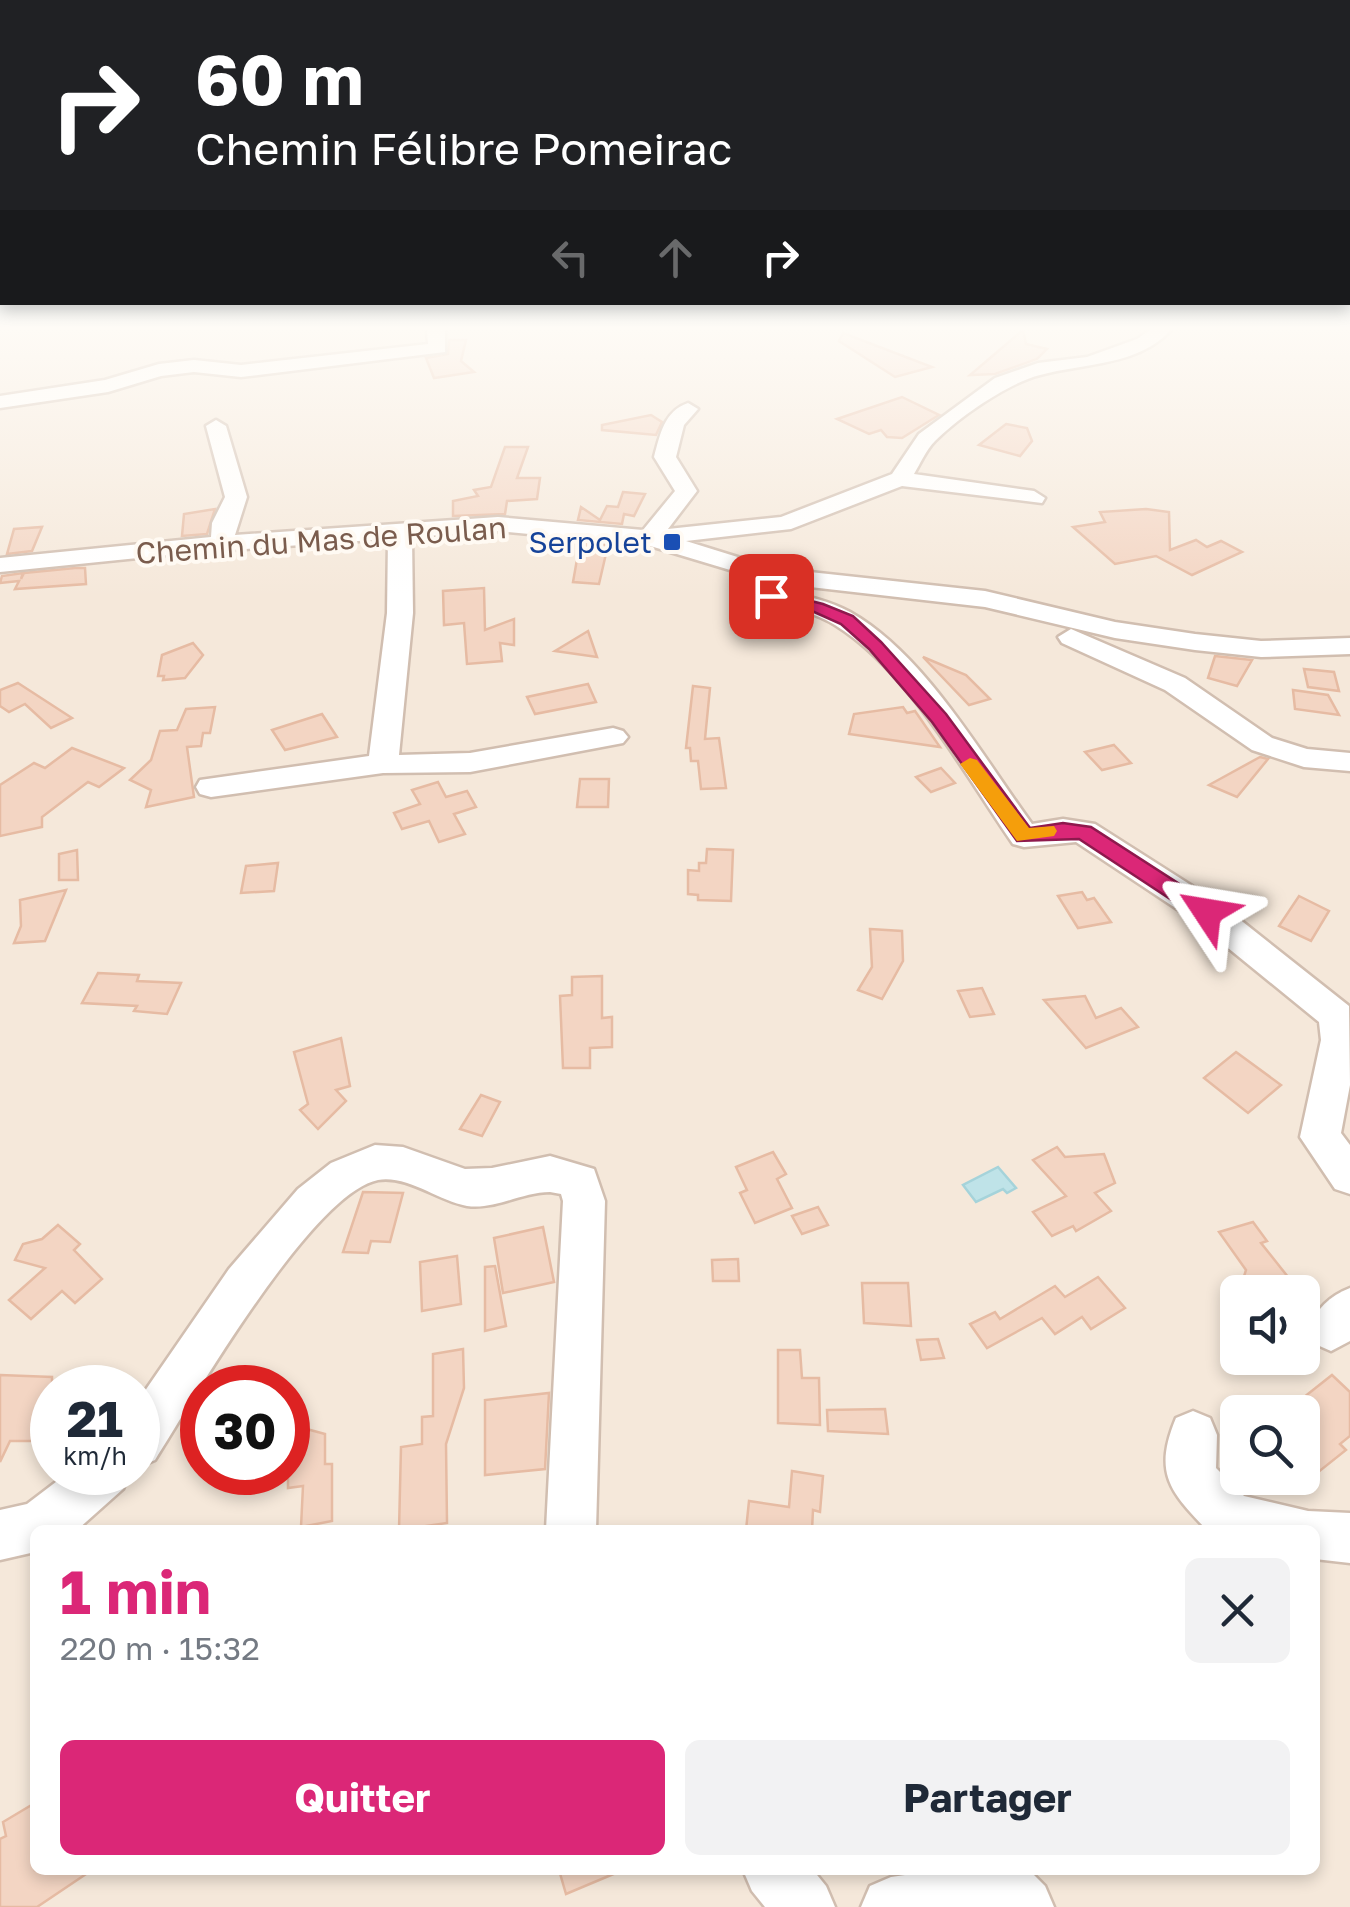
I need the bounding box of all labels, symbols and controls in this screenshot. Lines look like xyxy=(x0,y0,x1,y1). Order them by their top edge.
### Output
text: 60 m xyxy=(195,36,364,120)
icon: right xyxy=(30,40,160,170)
text: Chemin Félibre Pomeirac xyxy=(195,121,732,175)
icon: left xyxy=(543,230,598,285)
icon: ahead xyxy=(648,230,703,285)
icon: right xyxy=(753,230,808,285)
street label: Chemin du Mas de Roulan xyxy=(134,509,508,571)
place label: Serpolet xyxy=(529,524,652,560)
marker: Serpolet xyxy=(661,531,683,553)
pin xyxy=(729,554,814,639)
icon: arrive xyxy=(744,569,799,624)
position arrow xyxy=(1155,860,1259,964)
map controls xyxy=(1220,1275,1320,1495)
button: sound xyxy=(1220,1275,1320,1375)
speed limit sign: 30 xyxy=(180,1365,310,1495)
text: 21 xyxy=(67,1388,123,1448)
button: search xyxy=(1220,1395,1320,1495)
text: km/h xyxy=(63,1440,127,1471)
text: 1 min xyxy=(60,1555,211,1627)
button: close xyxy=(1185,1558,1290,1663)
text: 220 m · 15:32 xyxy=(60,1629,260,1667)
button: Quitter xyxy=(60,1740,665,1855)
button: Partager xyxy=(685,1740,1290,1855)

